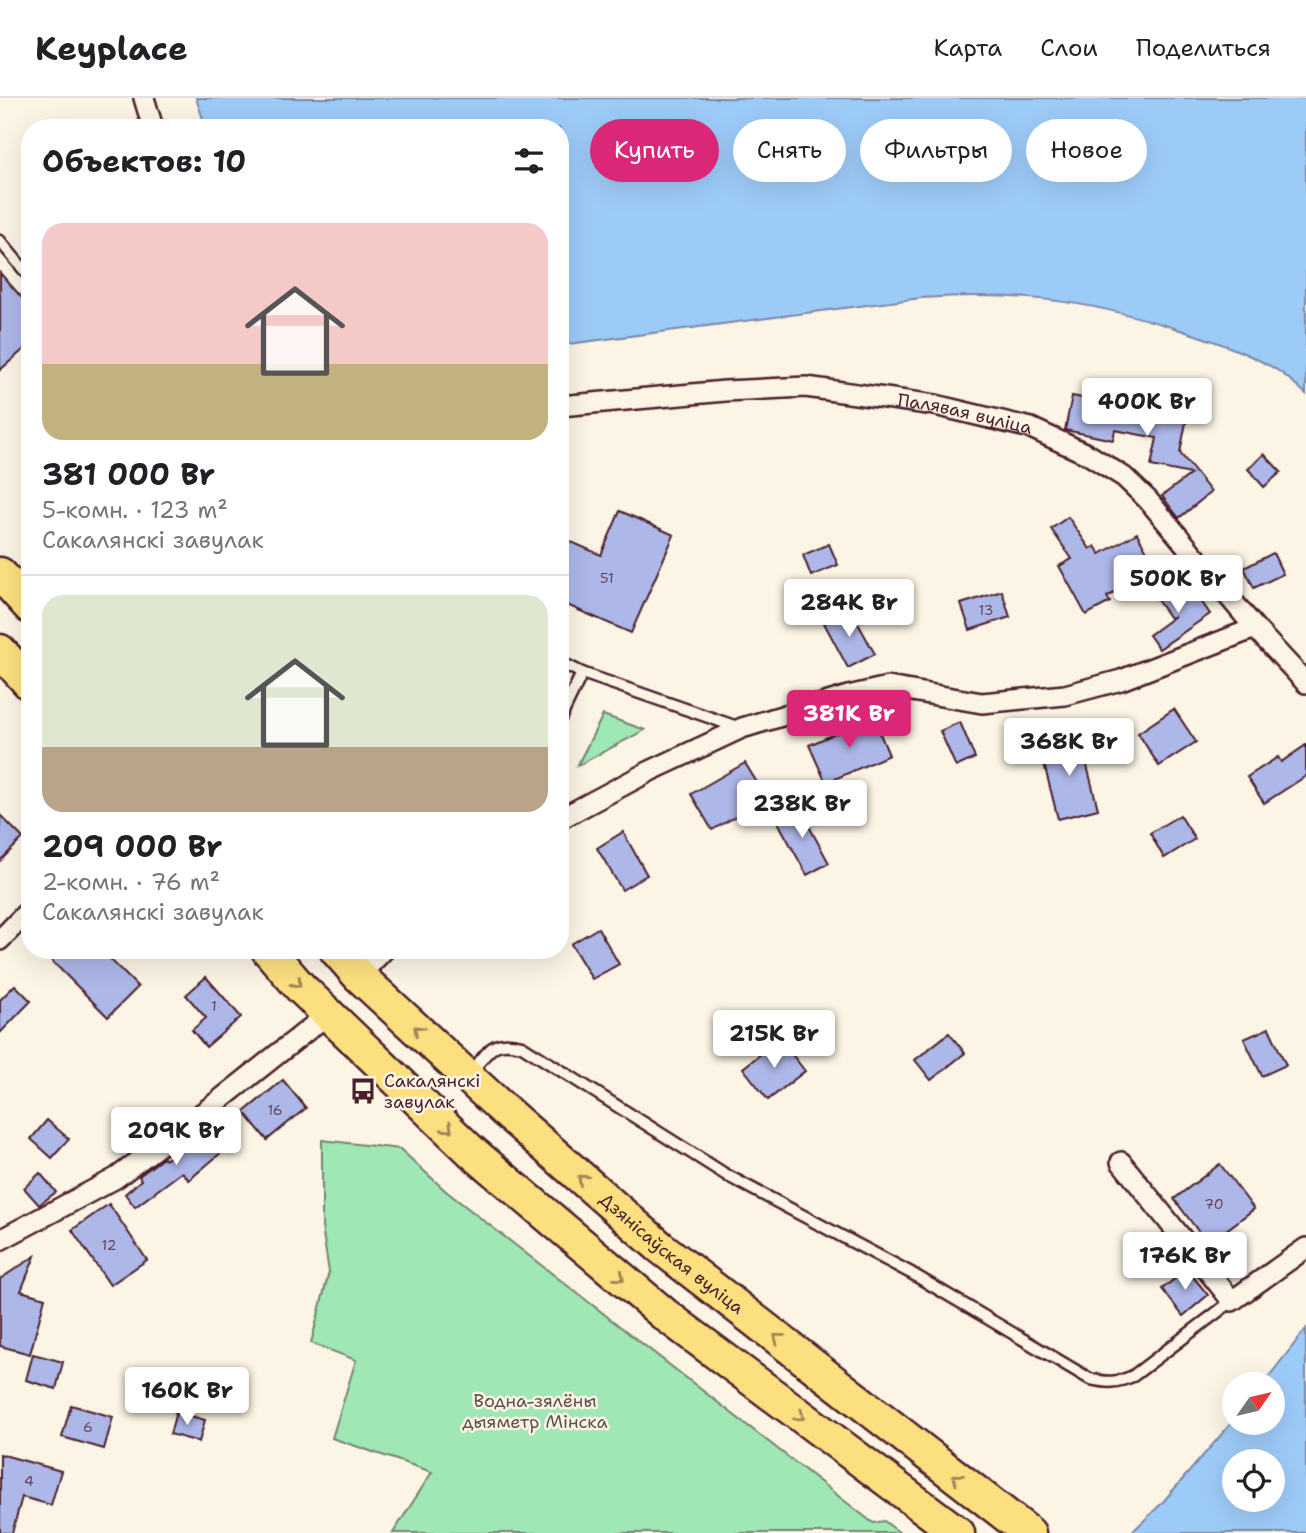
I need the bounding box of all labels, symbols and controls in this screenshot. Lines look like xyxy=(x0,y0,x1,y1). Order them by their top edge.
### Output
text: Keyplace xyxy=(35,26,188,71)
text: Карта xyxy=(934,32,1002,64)
text: Слои xyxy=(1040,32,1098,64)
text: Поделиться xyxy=(1136,32,1271,64)
chip: Купить xyxy=(590,119,719,182)
chip: Снять xyxy=(733,119,846,182)
chip: Фильтры xyxy=(860,119,1012,182)
chip: Новое xyxy=(1026,119,1147,182)
text: Объектов: 10 xyxy=(42,141,246,182)
icon: filters xyxy=(510,142,548,180)
icon: home xyxy=(232,268,358,394)
pin: 400K Br xyxy=(1082,378,1212,438)
text: 400K Br xyxy=(1098,386,1196,416)
street label: Палявая вуліца xyxy=(896,388,1035,440)
text: 381 000 Br xyxy=(42,454,215,495)
text: 5-комн. · 123 m² xyxy=(42,495,228,525)
text: Сакалянскі завулак xyxy=(42,525,264,555)
pin: 500K Br xyxy=(1113,556,1243,615)
text: 500K Br xyxy=(1130,563,1226,593)
house number: 51 xyxy=(600,569,614,587)
pin: 284K Br xyxy=(784,580,914,639)
text: 284K Br xyxy=(800,587,898,617)
house number: 13 xyxy=(979,601,993,619)
icon: home xyxy=(232,640,358,766)
pin: 381K Br xyxy=(784,690,914,750)
text: 381K Br xyxy=(803,698,895,728)
pin: 368K Br xyxy=(1004,718,1134,778)
text: 368K Br xyxy=(1020,726,1118,756)
pin: 238K Br xyxy=(737,780,867,840)
text: 238K Br xyxy=(753,788,851,818)
text: 209 000 Br xyxy=(42,826,222,867)
text: 2-комн. · 76 m² xyxy=(42,867,220,897)
text: Сакалянскі завулак xyxy=(42,897,264,927)
one-way arrow xyxy=(289,975,301,988)
house number: 1 xyxy=(211,997,217,1015)
pin: 215K Br xyxy=(709,1010,839,1070)
text: 215K Br xyxy=(729,1018,819,1048)
one-way arrow xyxy=(413,1025,426,1038)
place label: Сакалянскі завулак xyxy=(384,1069,480,1114)
bus stop icon: Сакалянскі завулак xyxy=(348,1076,378,1106)
house number: 16 xyxy=(267,1101,283,1119)
pin: 209K Br xyxy=(111,1108,241,1167)
text: 209K Br xyxy=(127,1115,225,1145)
one-way arrow xyxy=(440,1120,453,1133)
one-way arrow xyxy=(578,1175,591,1187)
street label: Дзянісаўская вуліца xyxy=(594,1187,749,1320)
house number: 70 xyxy=(1204,1195,1224,1213)
pin: 176K Br xyxy=(1120,1232,1250,1292)
house number: 12 xyxy=(102,1236,116,1254)
text: 176K Br xyxy=(1139,1240,1231,1270)
one-way arrow xyxy=(612,1269,625,1281)
one-way arrow xyxy=(773,1333,785,1346)
pin: 160K Br xyxy=(122,1368,252,1427)
north arrow xyxy=(1222,1372,1284,1435)
map controls xyxy=(1222,1372,1285,1512)
text: 160K Br xyxy=(141,1375,233,1405)
park label: Водна-зялёны дыяметр Мінска xyxy=(462,1389,608,1434)
one-way arrow xyxy=(793,1407,805,1420)
house number: 6 xyxy=(83,1418,93,1436)
button: locate xyxy=(1222,1449,1285,1512)
house number: 4 xyxy=(24,1472,34,1490)
one-way arrow xyxy=(953,1473,965,1486)

